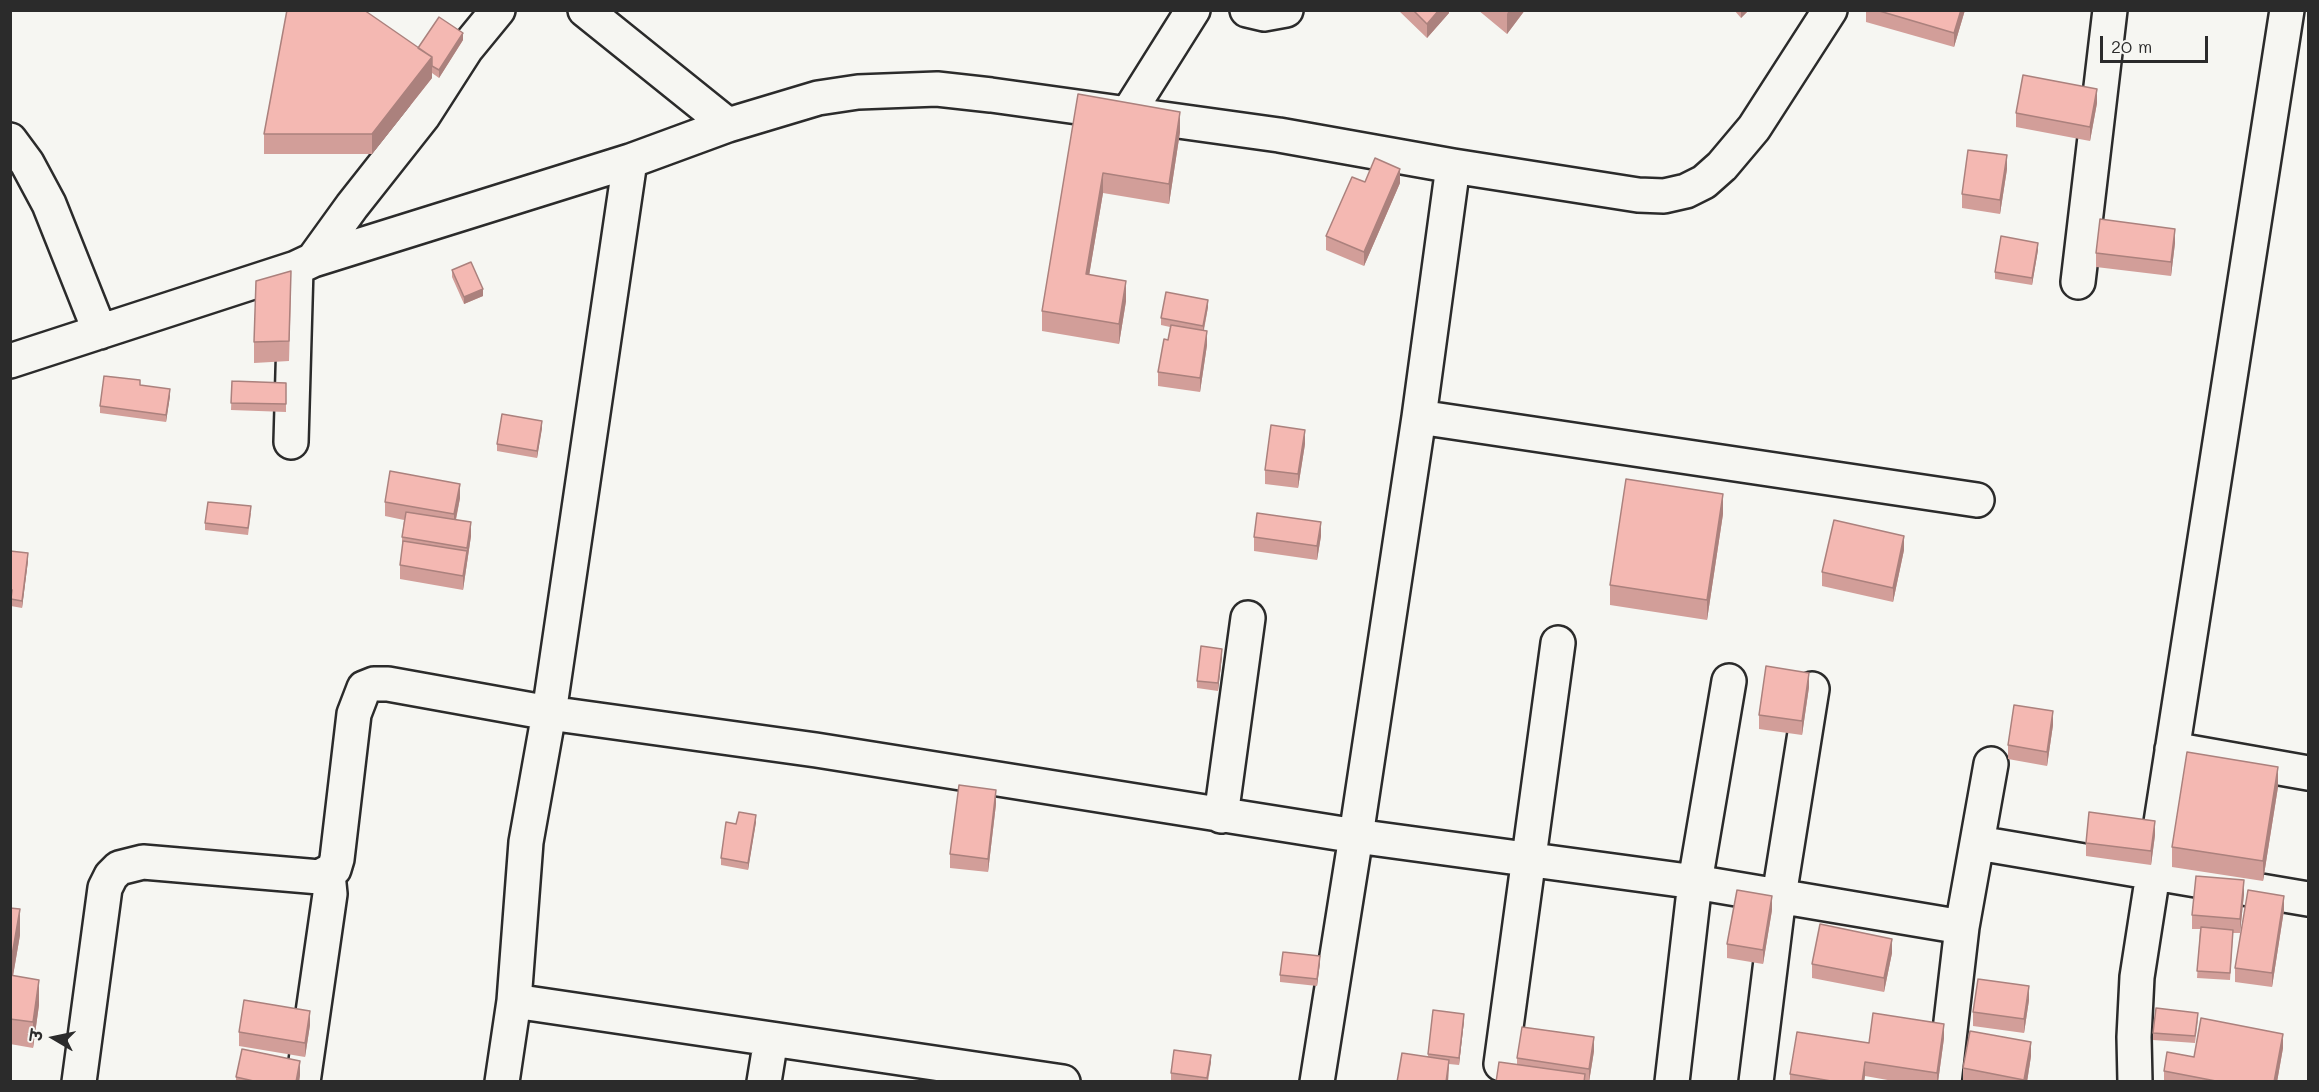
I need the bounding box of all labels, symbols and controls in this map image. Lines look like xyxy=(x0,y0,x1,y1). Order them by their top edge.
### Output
scale bar xyxy=(2103,24,2211,62)
text: 20 m xyxy=(2111,34,2152,58)
north arrow xyxy=(24,1008,84,1068)
text: उ xyxy=(25,1028,47,1042)

